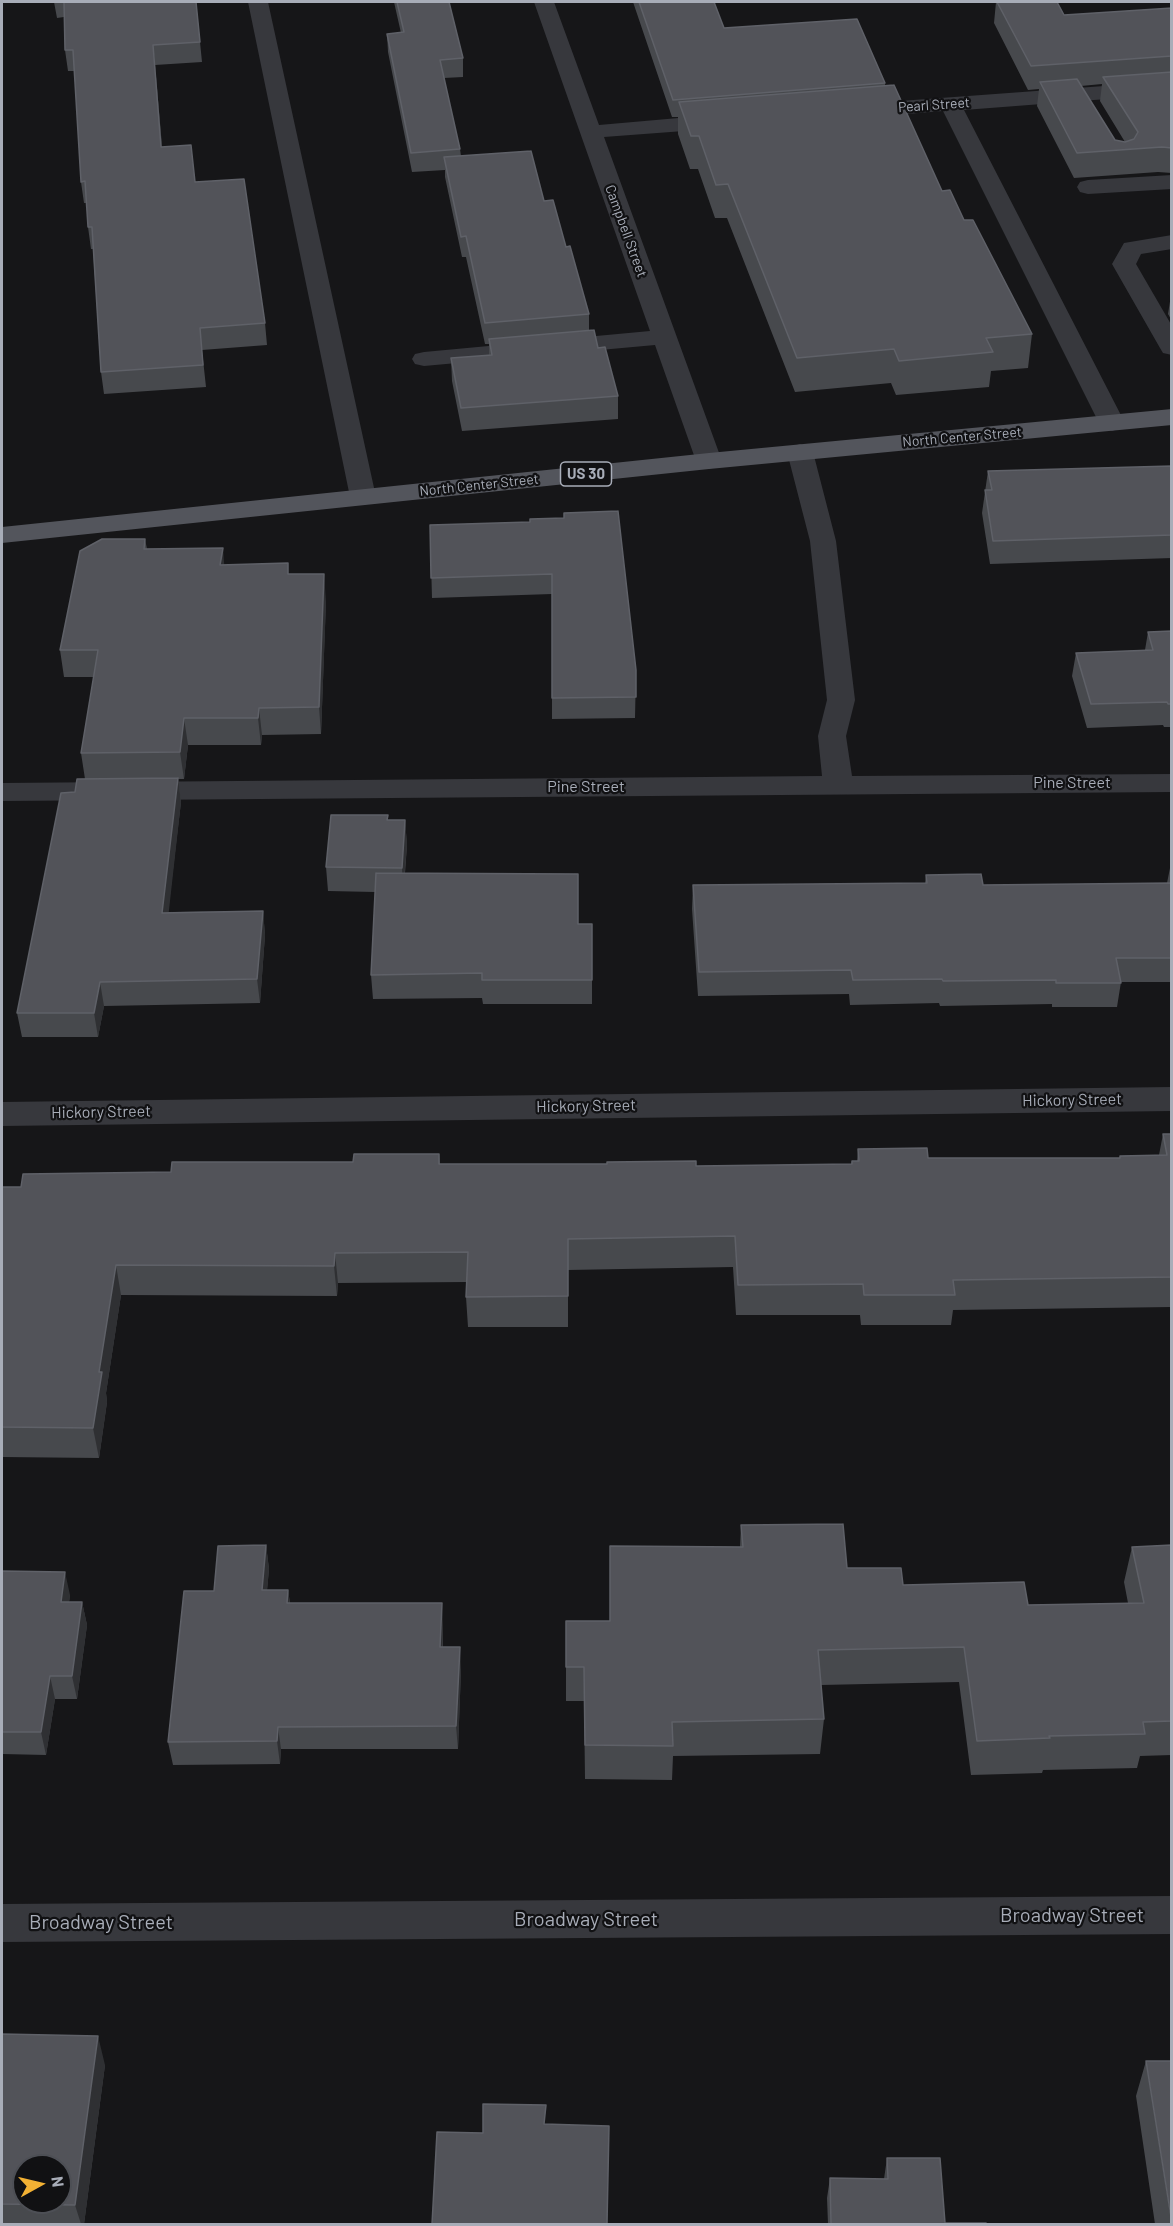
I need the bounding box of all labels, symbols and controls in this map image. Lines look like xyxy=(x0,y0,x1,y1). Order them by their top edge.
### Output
street label: Pearl Street xyxy=(898,94,970,116)
street label: Campbell Street xyxy=(601,182,651,280)
street label: North Center Street xyxy=(902,423,1022,451)
road number: US 30 xyxy=(560,462,612,486)
street label: North Center Street xyxy=(419,470,539,500)
street label: Pine Street xyxy=(1033,773,1111,793)
street label: Pine Street xyxy=(547,777,625,797)
street label: Hickory Street xyxy=(1022,1090,1122,1110)
street label: Hickory Street xyxy=(536,1096,636,1116)
street label: Hickory Street xyxy=(51,1102,151,1122)
street label: Broadway Street xyxy=(1000,1903,1144,1927)
street label: Broadway Street xyxy=(514,1907,658,1931)
street label: Broadway Street xyxy=(29,1910,173,1934)
north arrow xyxy=(12,2154,72,2214)
text: N xyxy=(48,2175,68,2188)

